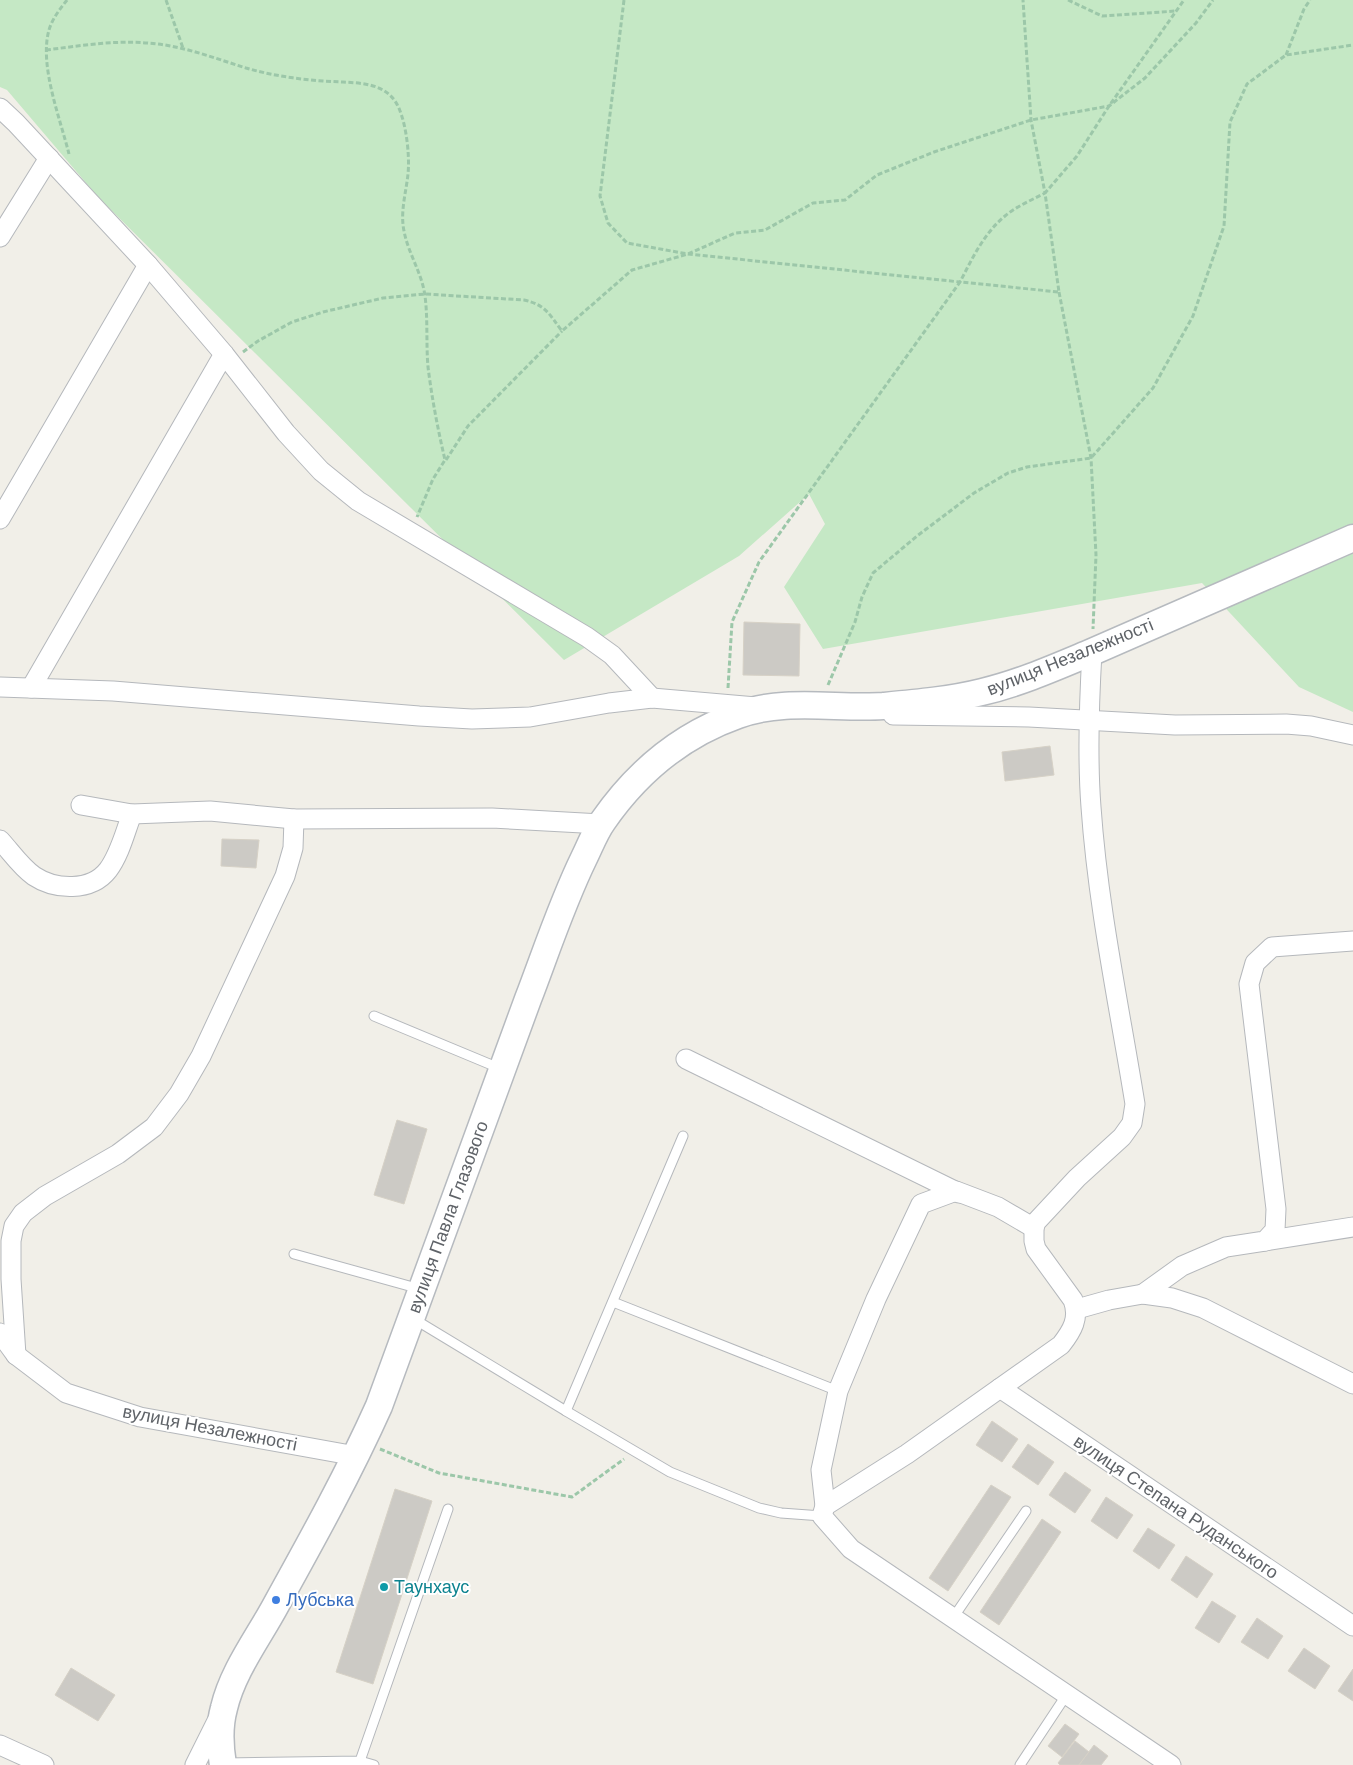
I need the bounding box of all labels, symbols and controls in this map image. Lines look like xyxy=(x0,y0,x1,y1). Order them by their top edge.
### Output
street label: вулиця Незалежності xyxy=(983,613,1157,701)
street label: вулиця Павла Глазового xyxy=(402,1117,494,1317)
street label: вулиця Незалежності xyxy=(121,1399,299,1457)
street label: вулиця Степана Руданського xyxy=(1069,1429,1283,1585)
place label: Таунхаус xyxy=(394,1575,469,1599)
marker: Таунхаус xyxy=(378,1581,390,1593)
place label: Лубська xyxy=(286,1588,355,1612)
marker: Лубська xyxy=(270,1594,282,1606)

